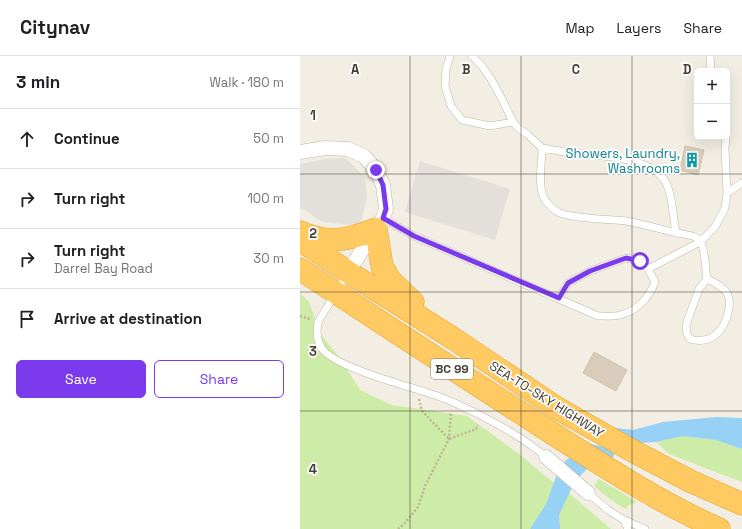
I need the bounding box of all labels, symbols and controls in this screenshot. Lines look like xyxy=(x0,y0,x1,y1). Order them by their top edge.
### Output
text: Citynav xyxy=(20,15,90,40)
text: Map xyxy=(565,19,595,37)
text: Layers xyxy=(617,19,661,37)
text: Share xyxy=(683,19,722,37)
text: A xyxy=(351,61,360,78)
text: B xyxy=(462,61,471,78)
text: C xyxy=(572,61,580,78)
text: D xyxy=(683,61,692,78)
map controls xyxy=(694,68,730,140)
button: + xyxy=(694,68,730,104)
text: 3 min xyxy=(16,71,60,93)
text: Walk · 180 m xyxy=(210,74,284,91)
button: − xyxy=(694,104,730,140)
text: 1 xyxy=(310,107,316,124)
icon: ahead xyxy=(16,128,38,150)
text: Continue xyxy=(54,129,120,148)
text: 50 m xyxy=(253,130,284,147)
place label: Showers, Laundry, Washrooms xyxy=(566,145,680,177)
building icon: Showers, Laundry, Washrooms xyxy=(683,151,701,169)
route end xyxy=(367,161,385,179)
icon: right xyxy=(16,188,38,210)
text: Turn right xyxy=(54,189,125,208)
text: 100 m xyxy=(247,190,284,207)
text: 2 xyxy=(309,225,317,242)
text: Turn right xyxy=(54,241,125,260)
icon: right xyxy=(16,248,38,270)
text: 30 m xyxy=(253,250,284,267)
route start xyxy=(631,252,649,270)
text: Darrel Bay Road xyxy=(54,260,153,277)
icon: arrive xyxy=(16,308,38,330)
text: Arrive at destination xyxy=(54,309,202,328)
text: 3 xyxy=(309,343,317,360)
street label: SEA-TO-SKY HIGHWAY xyxy=(486,357,607,442)
road number: BC 99 xyxy=(431,359,473,379)
button: Save xyxy=(16,360,146,398)
button: Share xyxy=(154,360,284,398)
text: 4 xyxy=(309,461,317,478)

